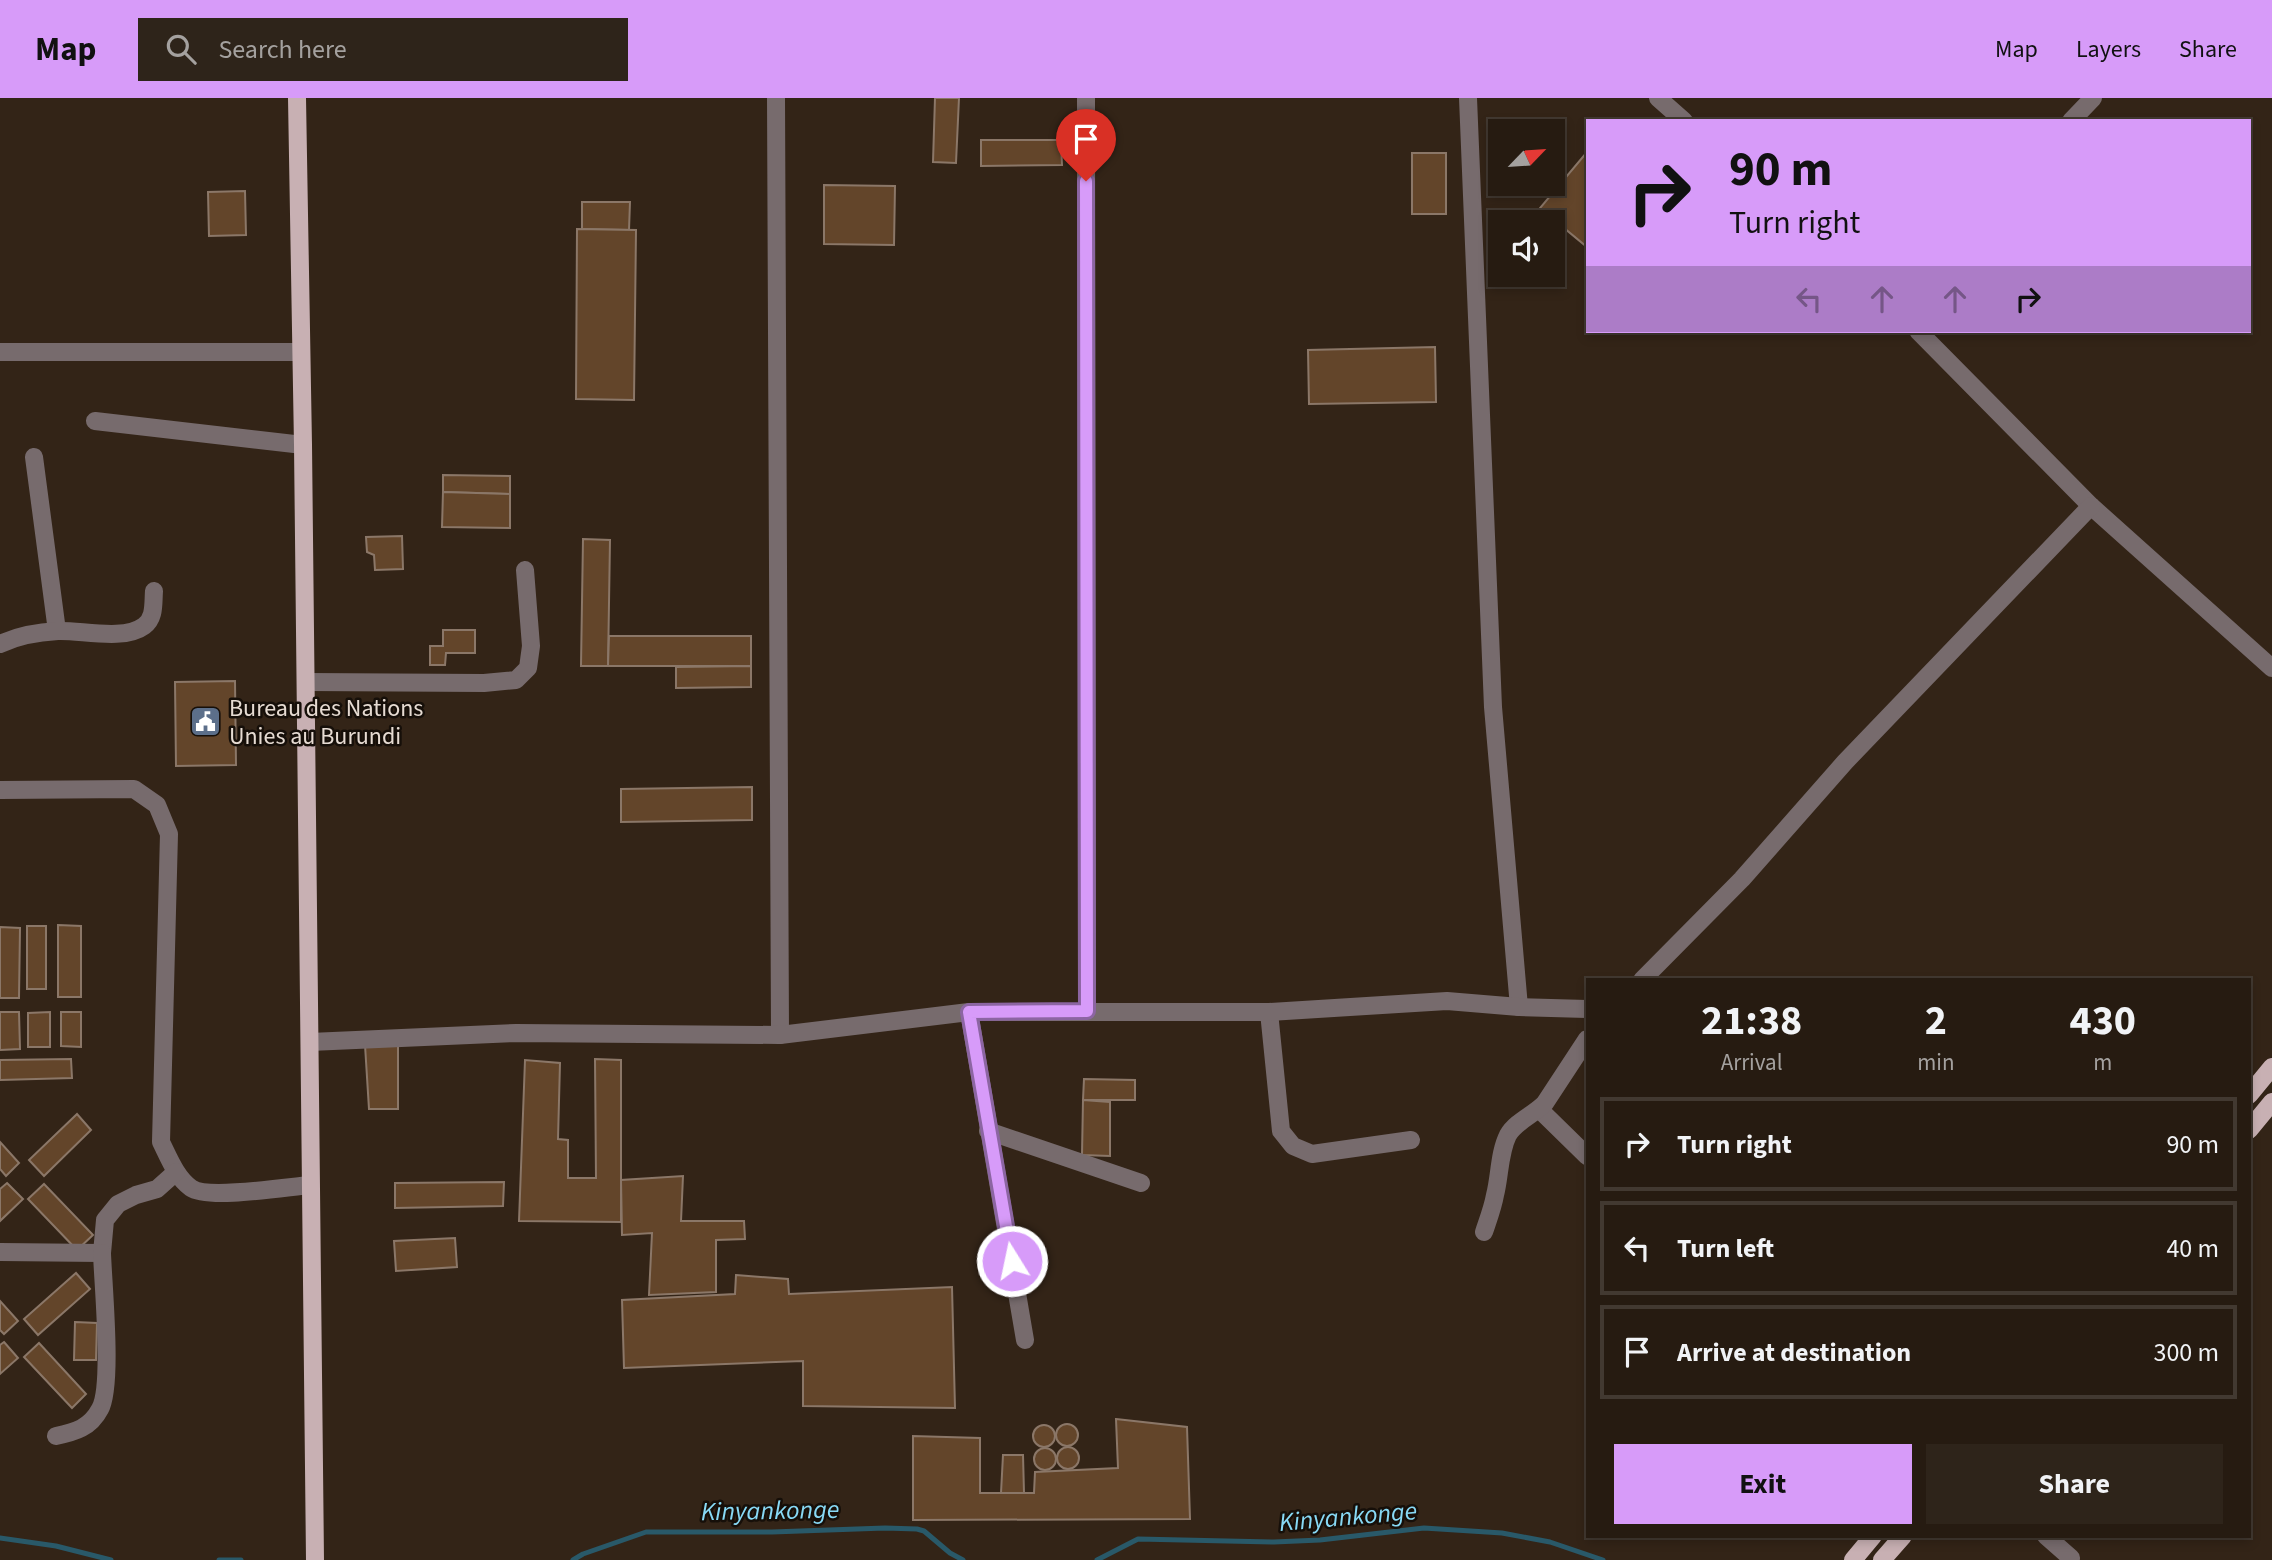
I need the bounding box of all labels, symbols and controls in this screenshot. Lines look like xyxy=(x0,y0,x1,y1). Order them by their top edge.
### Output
search box xyxy=(138,18,628,81)
text: Map xyxy=(35,26,96,73)
icon: search xyxy=(162,30,200,68)
text: Search here xyxy=(218,31,347,68)
text: Map xyxy=(1995,32,2038,67)
text: Layers xyxy=(2076,32,2141,67)
text: Share xyxy=(2179,32,2237,67)
pin xyxy=(1056,109,1116,181)
north arrow xyxy=(1488,119,1564,196)
map controls xyxy=(1488,119,1565,287)
icon: arrive xyxy=(1067,120,1105,158)
text: 90 m xyxy=(1729,135,1833,205)
icon: right xyxy=(1614,147,1705,238)
text: Turn right xyxy=(1729,200,1860,246)
button: sound xyxy=(1488,210,1565,287)
icon: left xyxy=(1790,280,1828,318)
icon: ahead xyxy=(1863,280,1901,318)
icon: ahead xyxy=(1936,280,1974,318)
icon: right xyxy=(2009,280,2047,318)
place label: Bureau des Nations Unies au Burundi xyxy=(229,691,423,754)
public building icon: Bureau des Nations Unies au Burundi xyxy=(189,705,223,739)
text: 21:38 xyxy=(1701,991,1802,1051)
text: 2 xyxy=(1925,991,1947,1051)
text: 430 xyxy=(2069,991,2136,1051)
text: Arrival xyxy=(1721,1046,1783,1079)
text: min xyxy=(1917,1046,1955,1079)
text: m xyxy=(2093,1046,2112,1079)
icon: right xyxy=(1618,1125,1656,1163)
text: Turn right xyxy=(1677,1126,1792,1163)
text: 90 m xyxy=(2166,1126,2219,1163)
position arrow xyxy=(975,1224,1049,1298)
icon: left xyxy=(1618,1229,1656,1267)
text: Turn left xyxy=(1677,1230,1774,1267)
text: 40 m xyxy=(2166,1230,2219,1267)
icon: arrive xyxy=(1618,1333,1656,1371)
text: Arrive at destination xyxy=(1677,1334,1911,1371)
text: 300 m xyxy=(2153,1334,2219,1371)
button: Exit xyxy=(1614,1444,1912,1524)
button: Share xyxy=(1926,1444,2223,1524)
water label: Kinyankonge xyxy=(700,1491,840,1530)
water label: Kinyankonge xyxy=(1277,1492,1419,1541)

